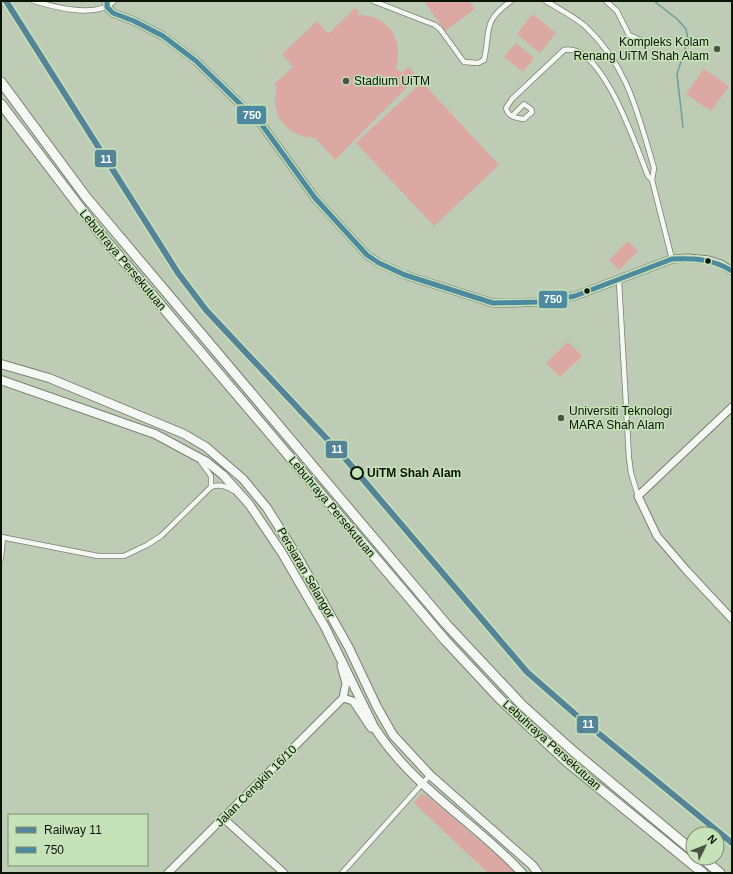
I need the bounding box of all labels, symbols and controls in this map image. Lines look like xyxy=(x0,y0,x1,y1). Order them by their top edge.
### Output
place label: Kompleks Kolam Renang UiTM Shah Alam xyxy=(574,35,709,63)
marker: Kompleks Kolam Renang UiTM Shah Alam xyxy=(712,44,722,54)
place label: Stadium UiTM xyxy=(354,74,430,88)
marker: Stadium UiTM xyxy=(341,76,351,86)
line badge: 750 xyxy=(236,105,267,125)
text: 750 xyxy=(243,109,261,121)
line badge: 11 xyxy=(94,149,117,168)
text: 11 xyxy=(100,153,112,165)
street label: Lebuhraya Persekutuan xyxy=(77,207,169,313)
unlabelled marker xyxy=(703,256,713,266)
unlabelled marker xyxy=(582,286,592,296)
line badge: 750 xyxy=(538,290,568,309)
text: 750 xyxy=(544,293,562,305)
place label: Universiti Teknologi MARA Shah Alam xyxy=(569,404,672,432)
marker: Universiti Teknologi MARA Shah Alam xyxy=(556,413,566,423)
line badge: 11 xyxy=(325,440,348,459)
text: 11 xyxy=(331,443,343,455)
street label: Lebuhraya Persekutuan xyxy=(286,454,378,560)
marker: UiTM Shah Alam xyxy=(350,466,364,480)
place label: UiTM Shah Alam xyxy=(367,466,461,480)
street label: Persiaran Selangor xyxy=(274,525,338,621)
street label: Lebuhraya Persekutuan xyxy=(500,697,604,793)
line badge: 11 xyxy=(576,715,599,734)
text: 11 xyxy=(582,718,594,730)
street label: Jalan Cengkih 16/10 xyxy=(212,742,300,830)
legend xyxy=(8,814,148,866)
text: Railway 11 xyxy=(44,823,102,837)
north arrow xyxy=(685,826,725,866)
text: N xyxy=(705,832,719,846)
text: 750 xyxy=(44,843,64,857)

